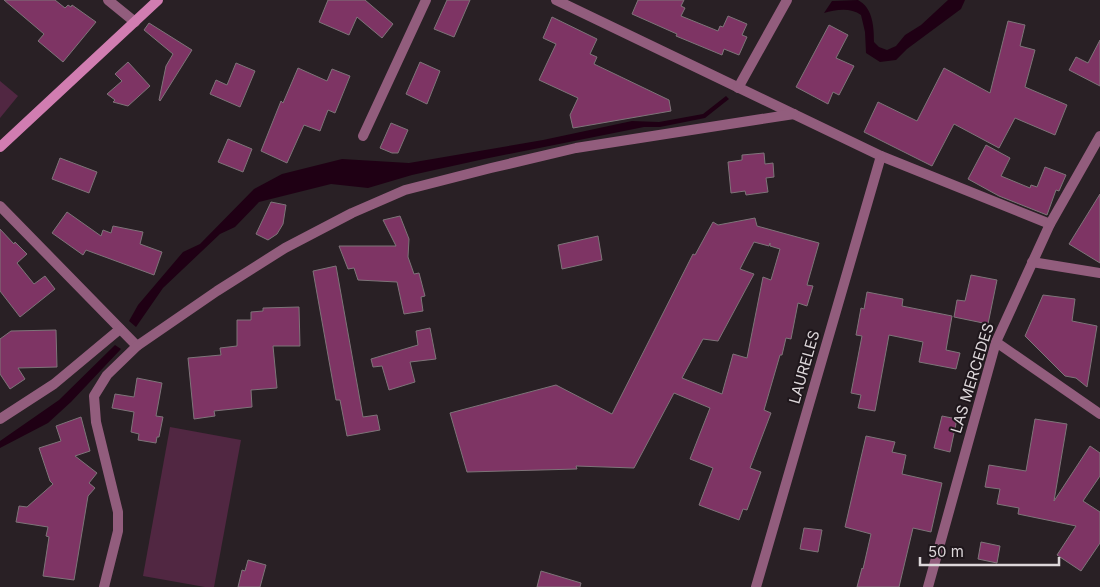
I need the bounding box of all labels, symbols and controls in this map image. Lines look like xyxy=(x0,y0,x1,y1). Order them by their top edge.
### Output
street label: LAS MERCEDES xyxy=(946,321,998,435)
street label: LAURELES xyxy=(784,328,824,406)
scale bar xyxy=(920,534,1059,566)
text: 50 m xyxy=(928,542,964,561)

